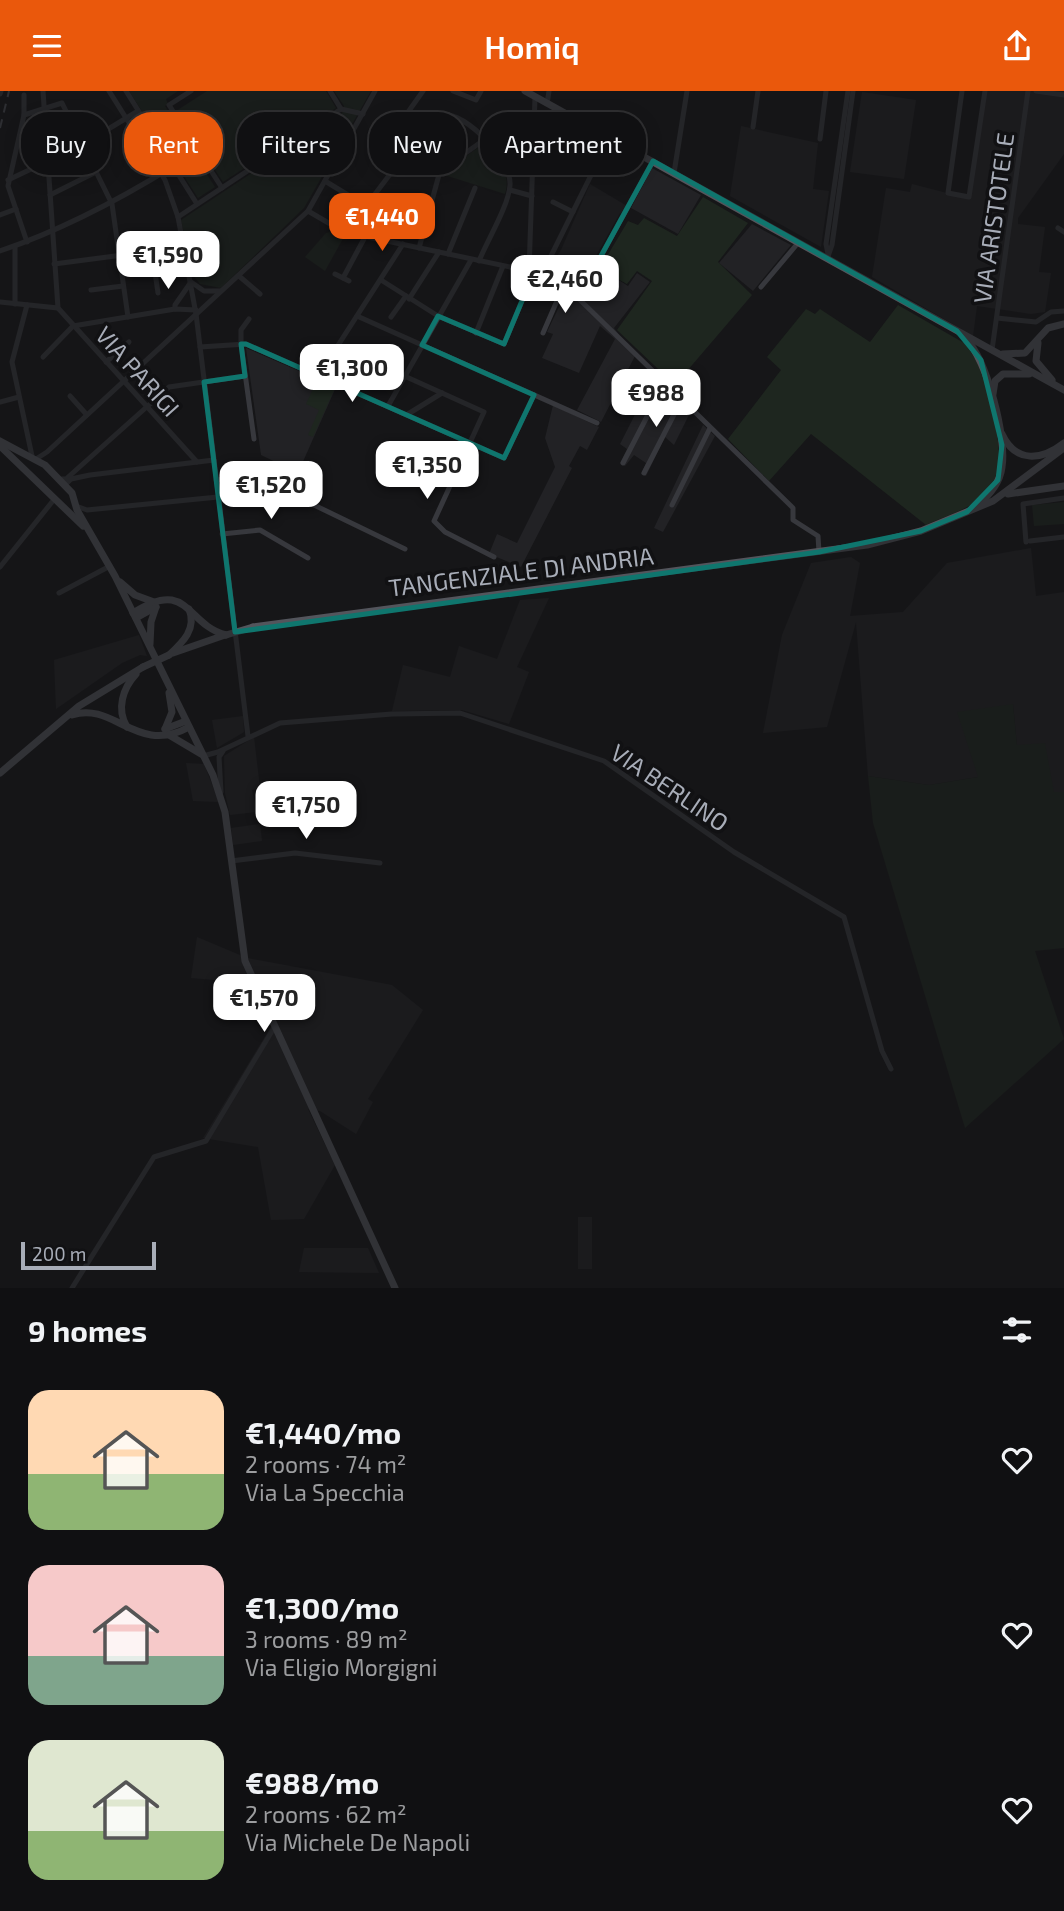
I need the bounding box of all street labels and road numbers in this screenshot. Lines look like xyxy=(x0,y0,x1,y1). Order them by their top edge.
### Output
street label: VIA ARISTOTELE xyxy=(967,131,1019,305)
street label: VIA PARIGI xyxy=(90,320,186,422)
street label: TANGENZIALE DI ANDRIA xyxy=(387,540,655,602)
street label: VIA BERLINO xyxy=(606,737,734,837)

